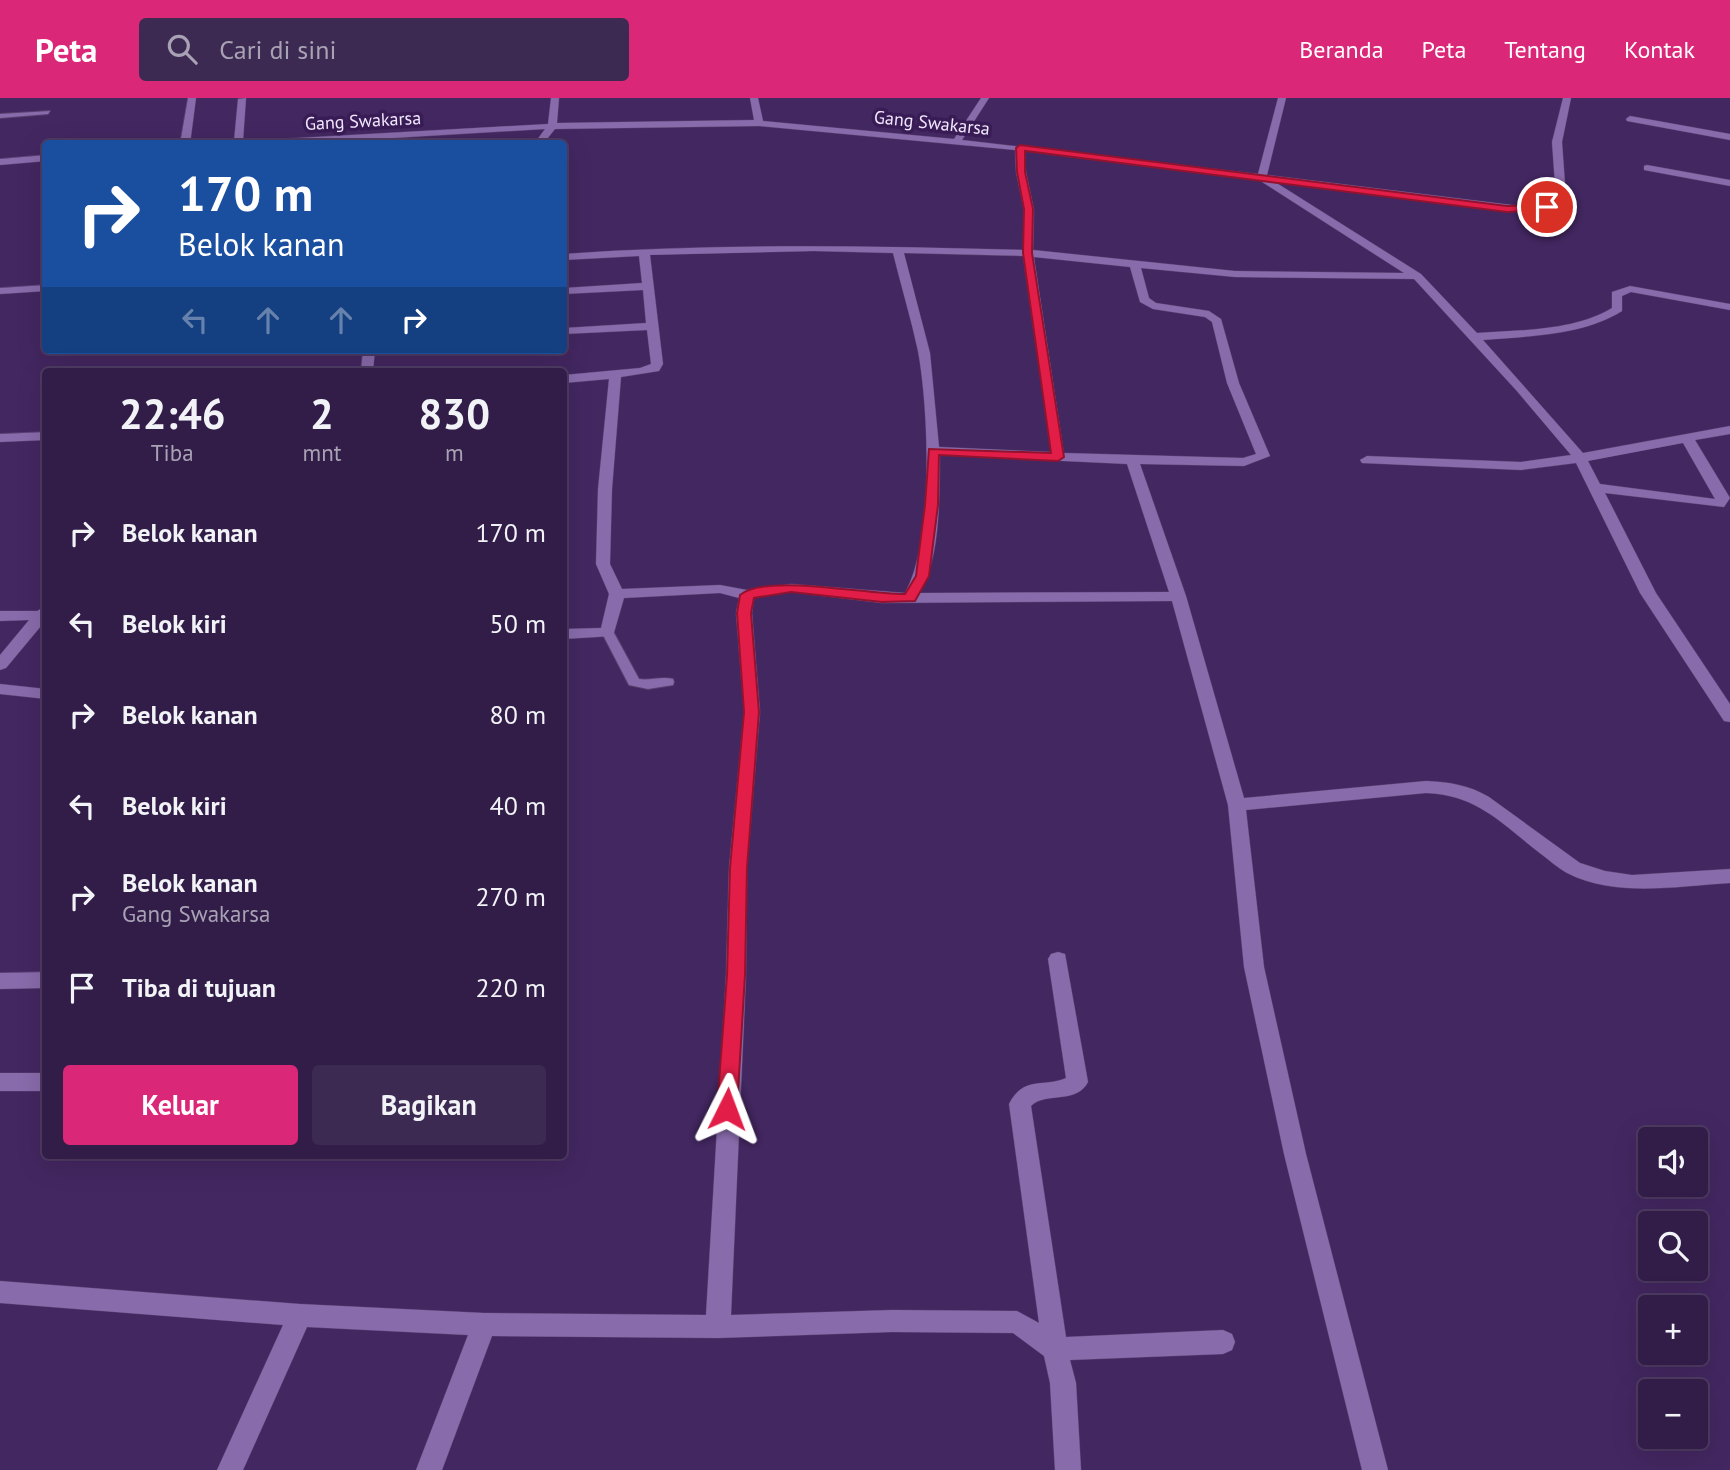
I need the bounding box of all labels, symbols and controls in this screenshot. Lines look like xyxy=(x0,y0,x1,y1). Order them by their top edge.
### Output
search box xyxy=(139,18,629,81)
text: Peta xyxy=(35,28,97,71)
icon: search xyxy=(163,30,201,68)
text: Cari di sini xyxy=(219,33,336,66)
text: Beranda xyxy=(1299,34,1384,65)
text: Peta xyxy=(1422,34,1466,65)
text: Tentang xyxy=(1504,34,1586,65)
text: Kontak xyxy=(1624,34,1695,65)
street label: Gang Swakarsa xyxy=(873,105,991,140)
street label: Gang Swakarsa xyxy=(304,106,422,135)
text: 170 m xyxy=(178,161,313,225)
icon: right xyxy=(63,168,154,259)
pin xyxy=(1517,177,1577,237)
icon: arrive xyxy=(1528,188,1566,226)
text: Belok kanan xyxy=(178,223,344,265)
icon: left xyxy=(176,301,214,339)
icon: ahead xyxy=(249,301,287,339)
icon: ahead xyxy=(322,301,360,339)
icon: right xyxy=(395,301,433,339)
text: 22:46 xyxy=(119,386,226,441)
text: 2 xyxy=(310,386,334,441)
text: 830 xyxy=(419,386,490,441)
text: Tiba xyxy=(151,438,194,467)
text: mnt xyxy=(303,438,342,467)
text: m xyxy=(445,438,464,467)
icon: right xyxy=(63,514,101,552)
text: Belok kanan xyxy=(122,516,258,549)
text: 170 m xyxy=(475,516,546,549)
icon: left xyxy=(63,605,101,643)
text: Belok kiri xyxy=(122,607,227,640)
text: 50 m xyxy=(490,607,546,640)
icon: right xyxy=(63,696,101,734)
text: Belok kanan xyxy=(122,698,258,731)
text: 80 m xyxy=(490,698,546,731)
icon: left xyxy=(63,787,101,825)
text: Belok kiri xyxy=(122,789,227,822)
text: 40 m xyxy=(490,789,546,822)
text: Belok kanan xyxy=(122,866,258,899)
icon: right xyxy=(63,878,101,916)
text: 270 m xyxy=(475,880,546,913)
text: Gang Swakarsa xyxy=(122,899,270,928)
icon: arrive xyxy=(63,969,101,1007)
text: Tiba di tujuan xyxy=(122,971,276,1004)
text: 220 m xyxy=(475,971,546,1004)
button: Keluar xyxy=(63,1065,298,1145)
button: Bagikan xyxy=(312,1065,546,1145)
position arrow xyxy=(690,1072,764,1146)
map controls xyxy=(1638,1127,1708,1449)
button: sound xyxy=(1638,1127,1708,1197)
button: search xyxy=(1638,1211,1708,1281)
button: + xyxy=(1638,1295,1708,1365)
button: − xyxy=(1638,1379,1708,1449)

